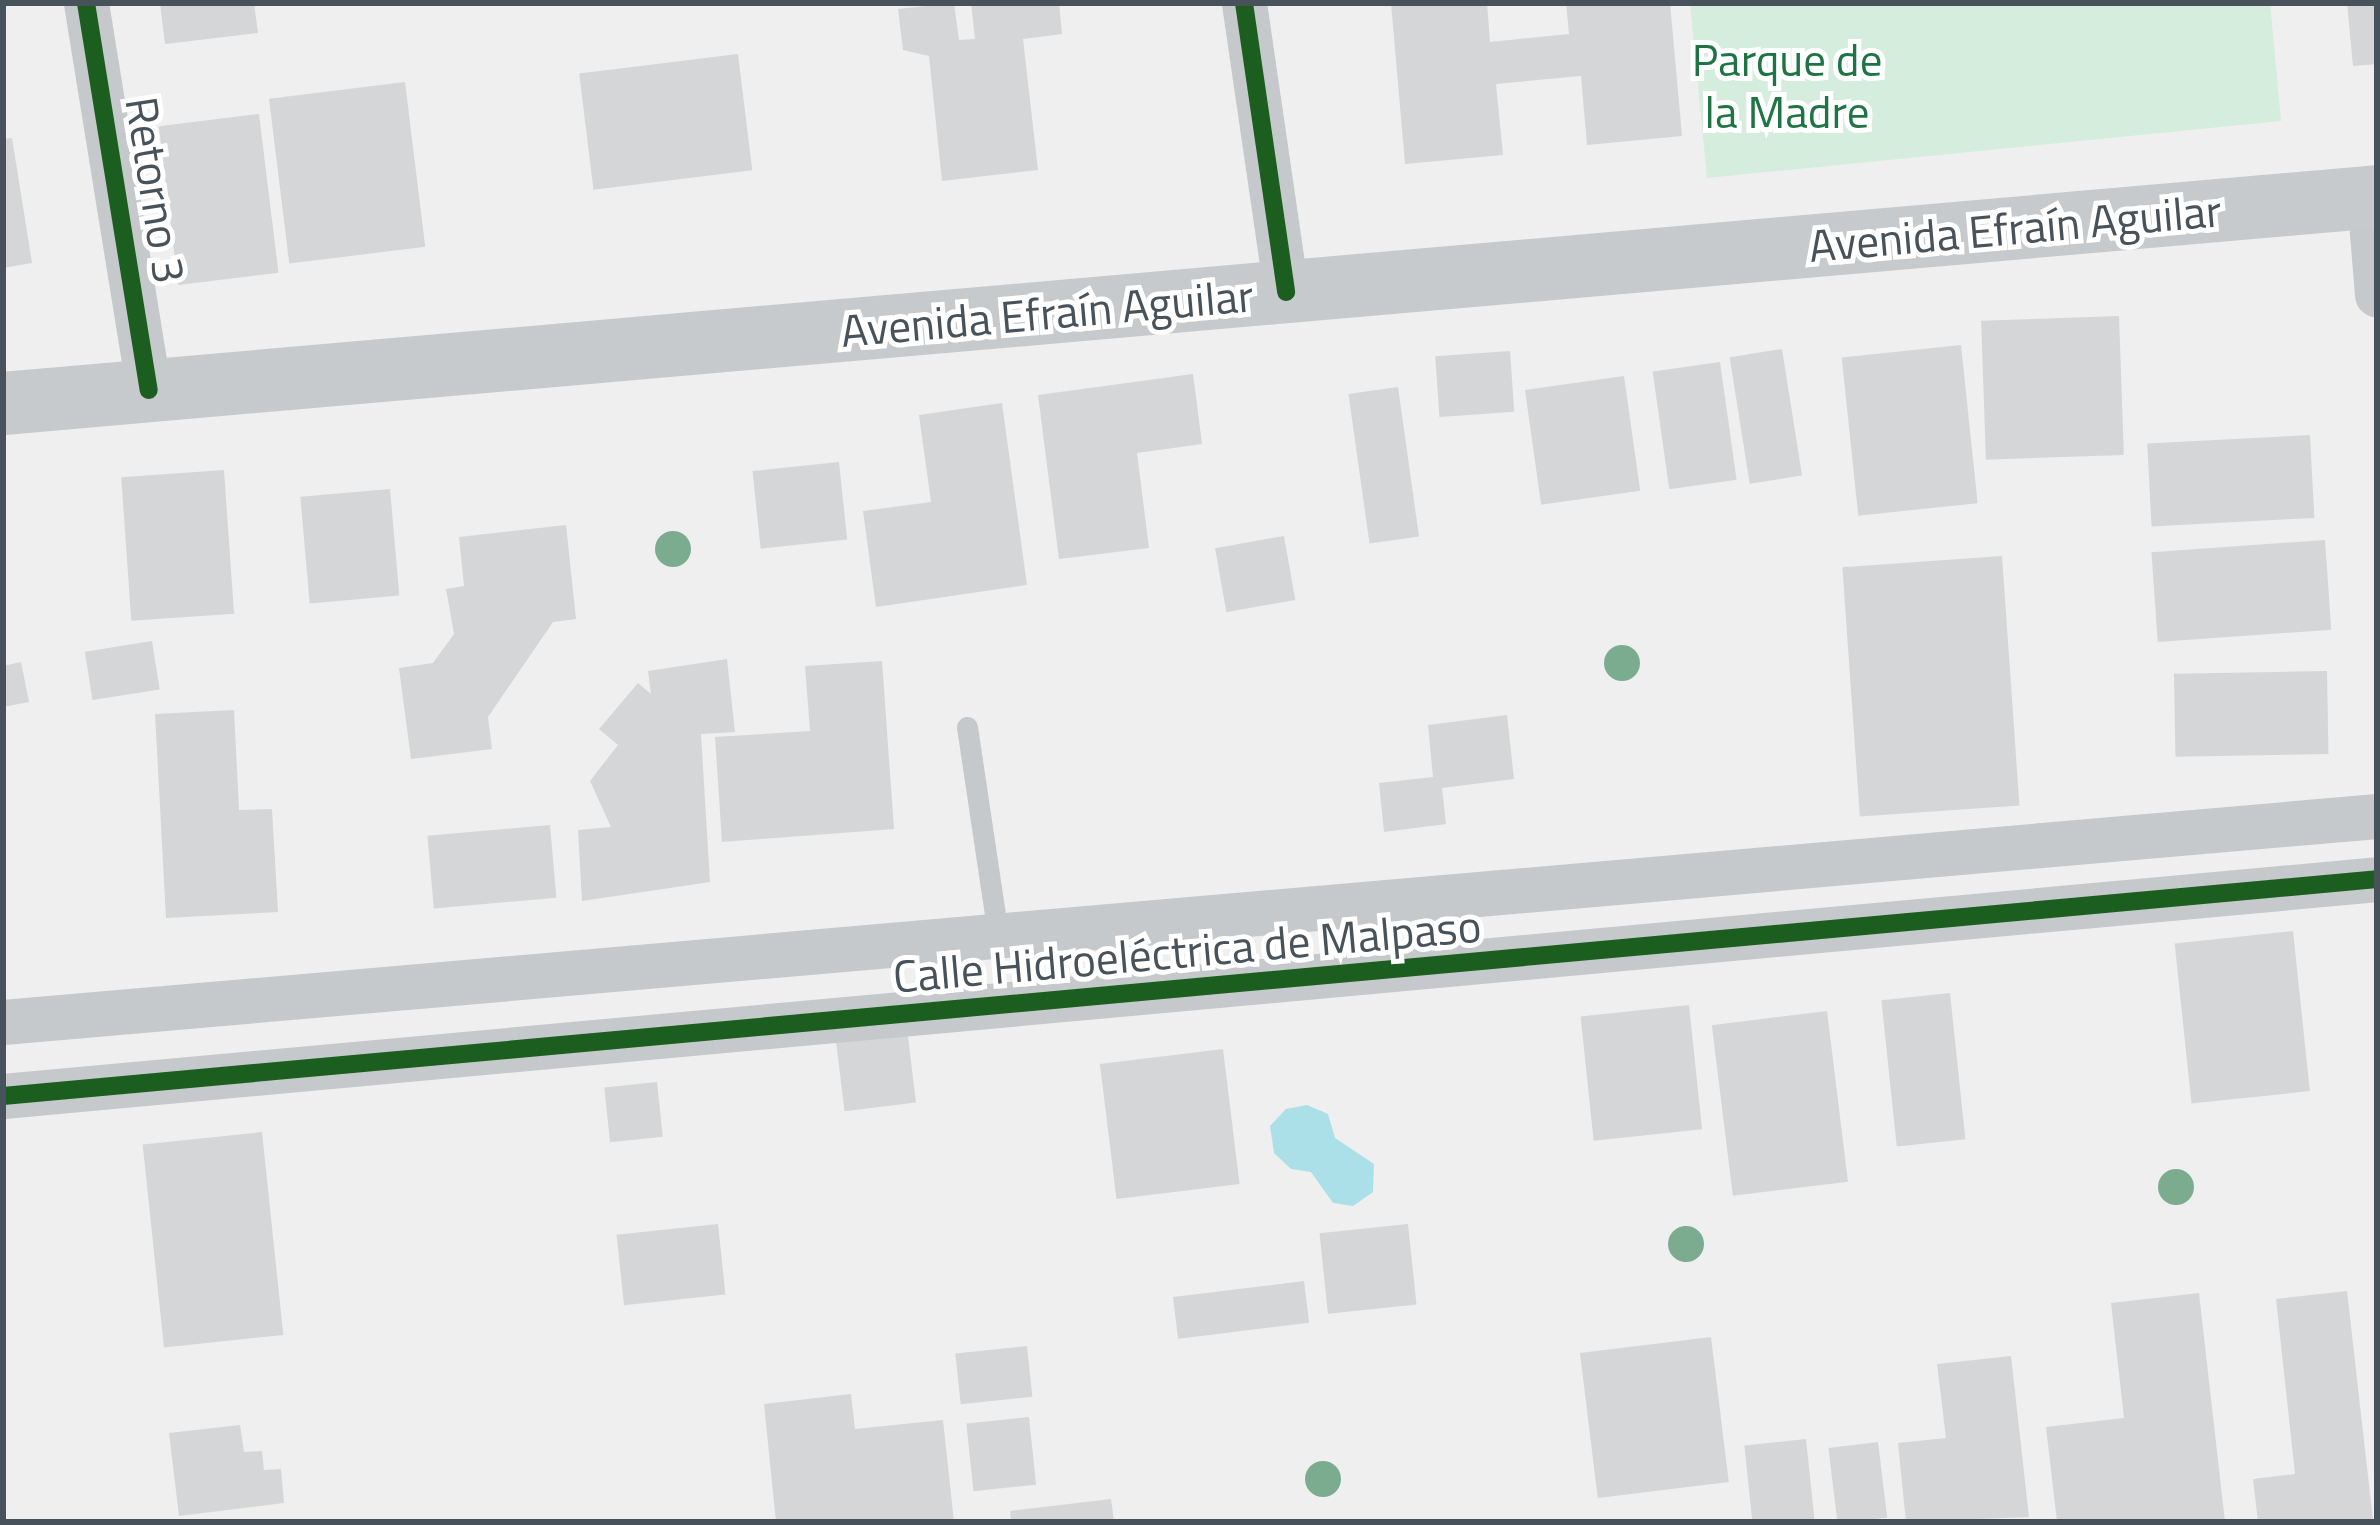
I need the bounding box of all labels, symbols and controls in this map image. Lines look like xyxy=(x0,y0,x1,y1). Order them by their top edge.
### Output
park label: Parque de la Madre xyxy=(1692,33,1882,139)
street label: Retorno 3 xyxy=(115,93,197,287)
street label: Avenida Efraín Aguilar xyxy=(1807,183,2223,273)
street label: Avenida Efraín Aguilar xyxy=(839,268,1255,358)
street label: Calle Hidroeléctrica de Malpaso xyxy=(891,898,1483,1004)

